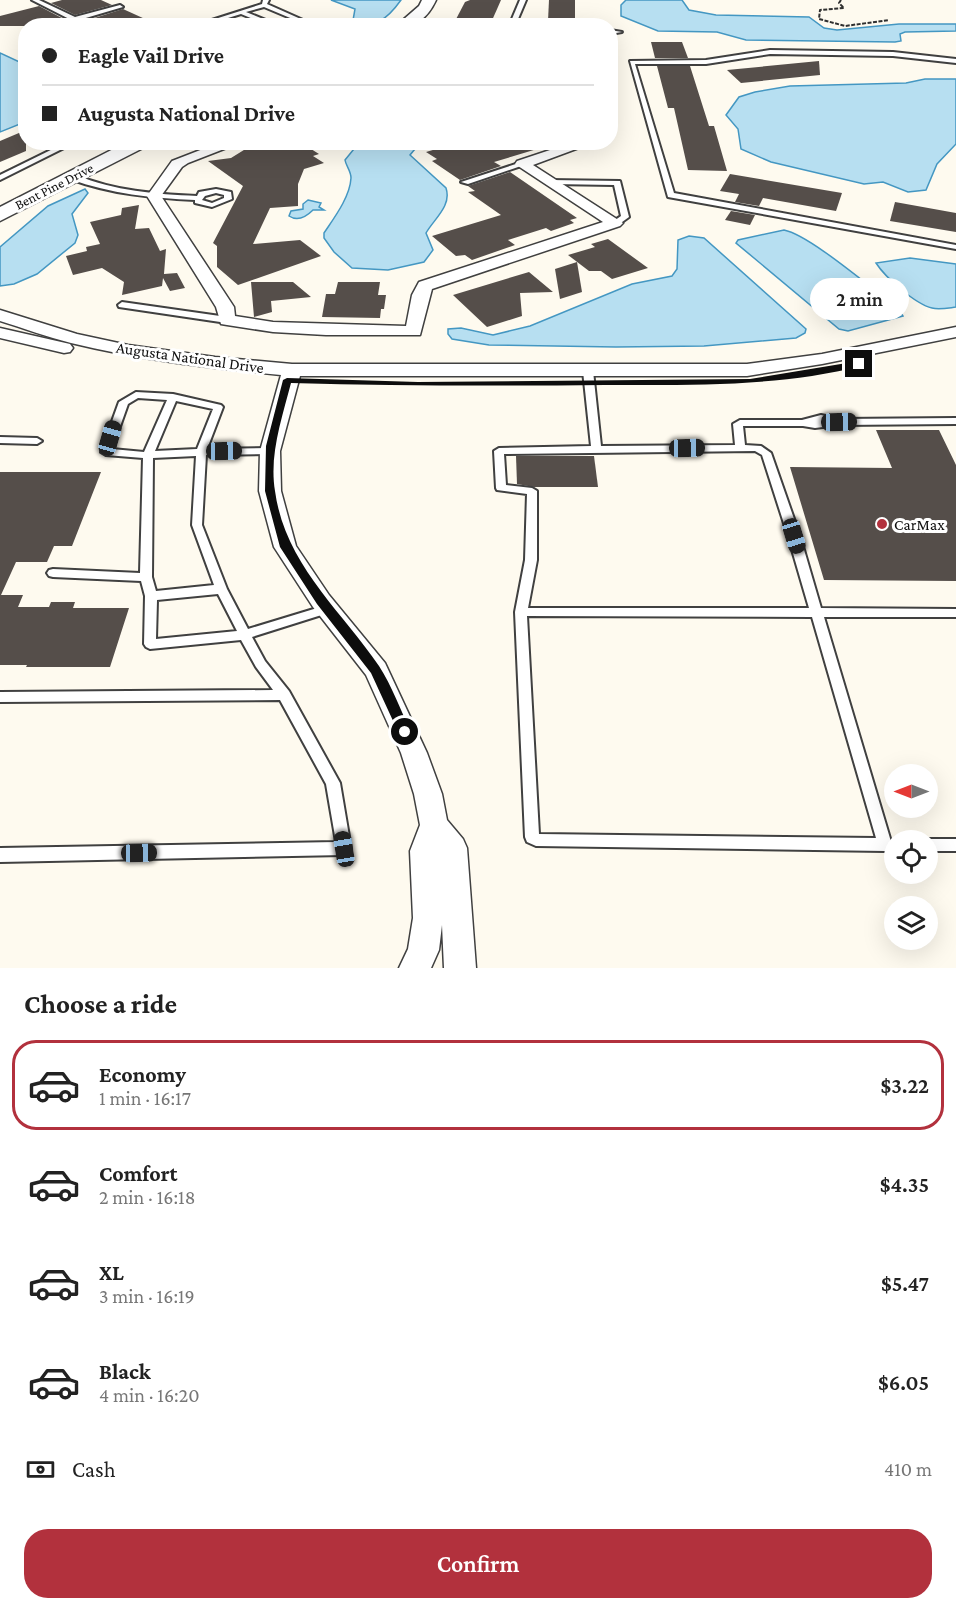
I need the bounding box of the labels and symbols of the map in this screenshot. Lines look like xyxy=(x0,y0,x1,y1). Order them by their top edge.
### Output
street label: Bent Pine Drive xyxy=(12,159,96,213)
callout: 2 min xyxy=(810,277,908,319)
street label: Augusta National Drive xyxy=(115,339,265,377)
route end xyxy=(845,350,872,377)
car xyxy=(821,413,857,431)
car xyxy=(96,418,124,458)
car xyxy=(669,439,705,457)
car xyxy=(206,442,242,460)
car xyxy=(780,516,808,556)
place label: CarMax xyxy=(894,516,945,533)
marker: CarMax xyxy=(875,517,889,531)
route start xyxy=(391,718,418,745)
north arrow xyxy=(884,764,938,818)
car xyxy=(332,830,356,868)
car xyxy=(121,844,157,862)

